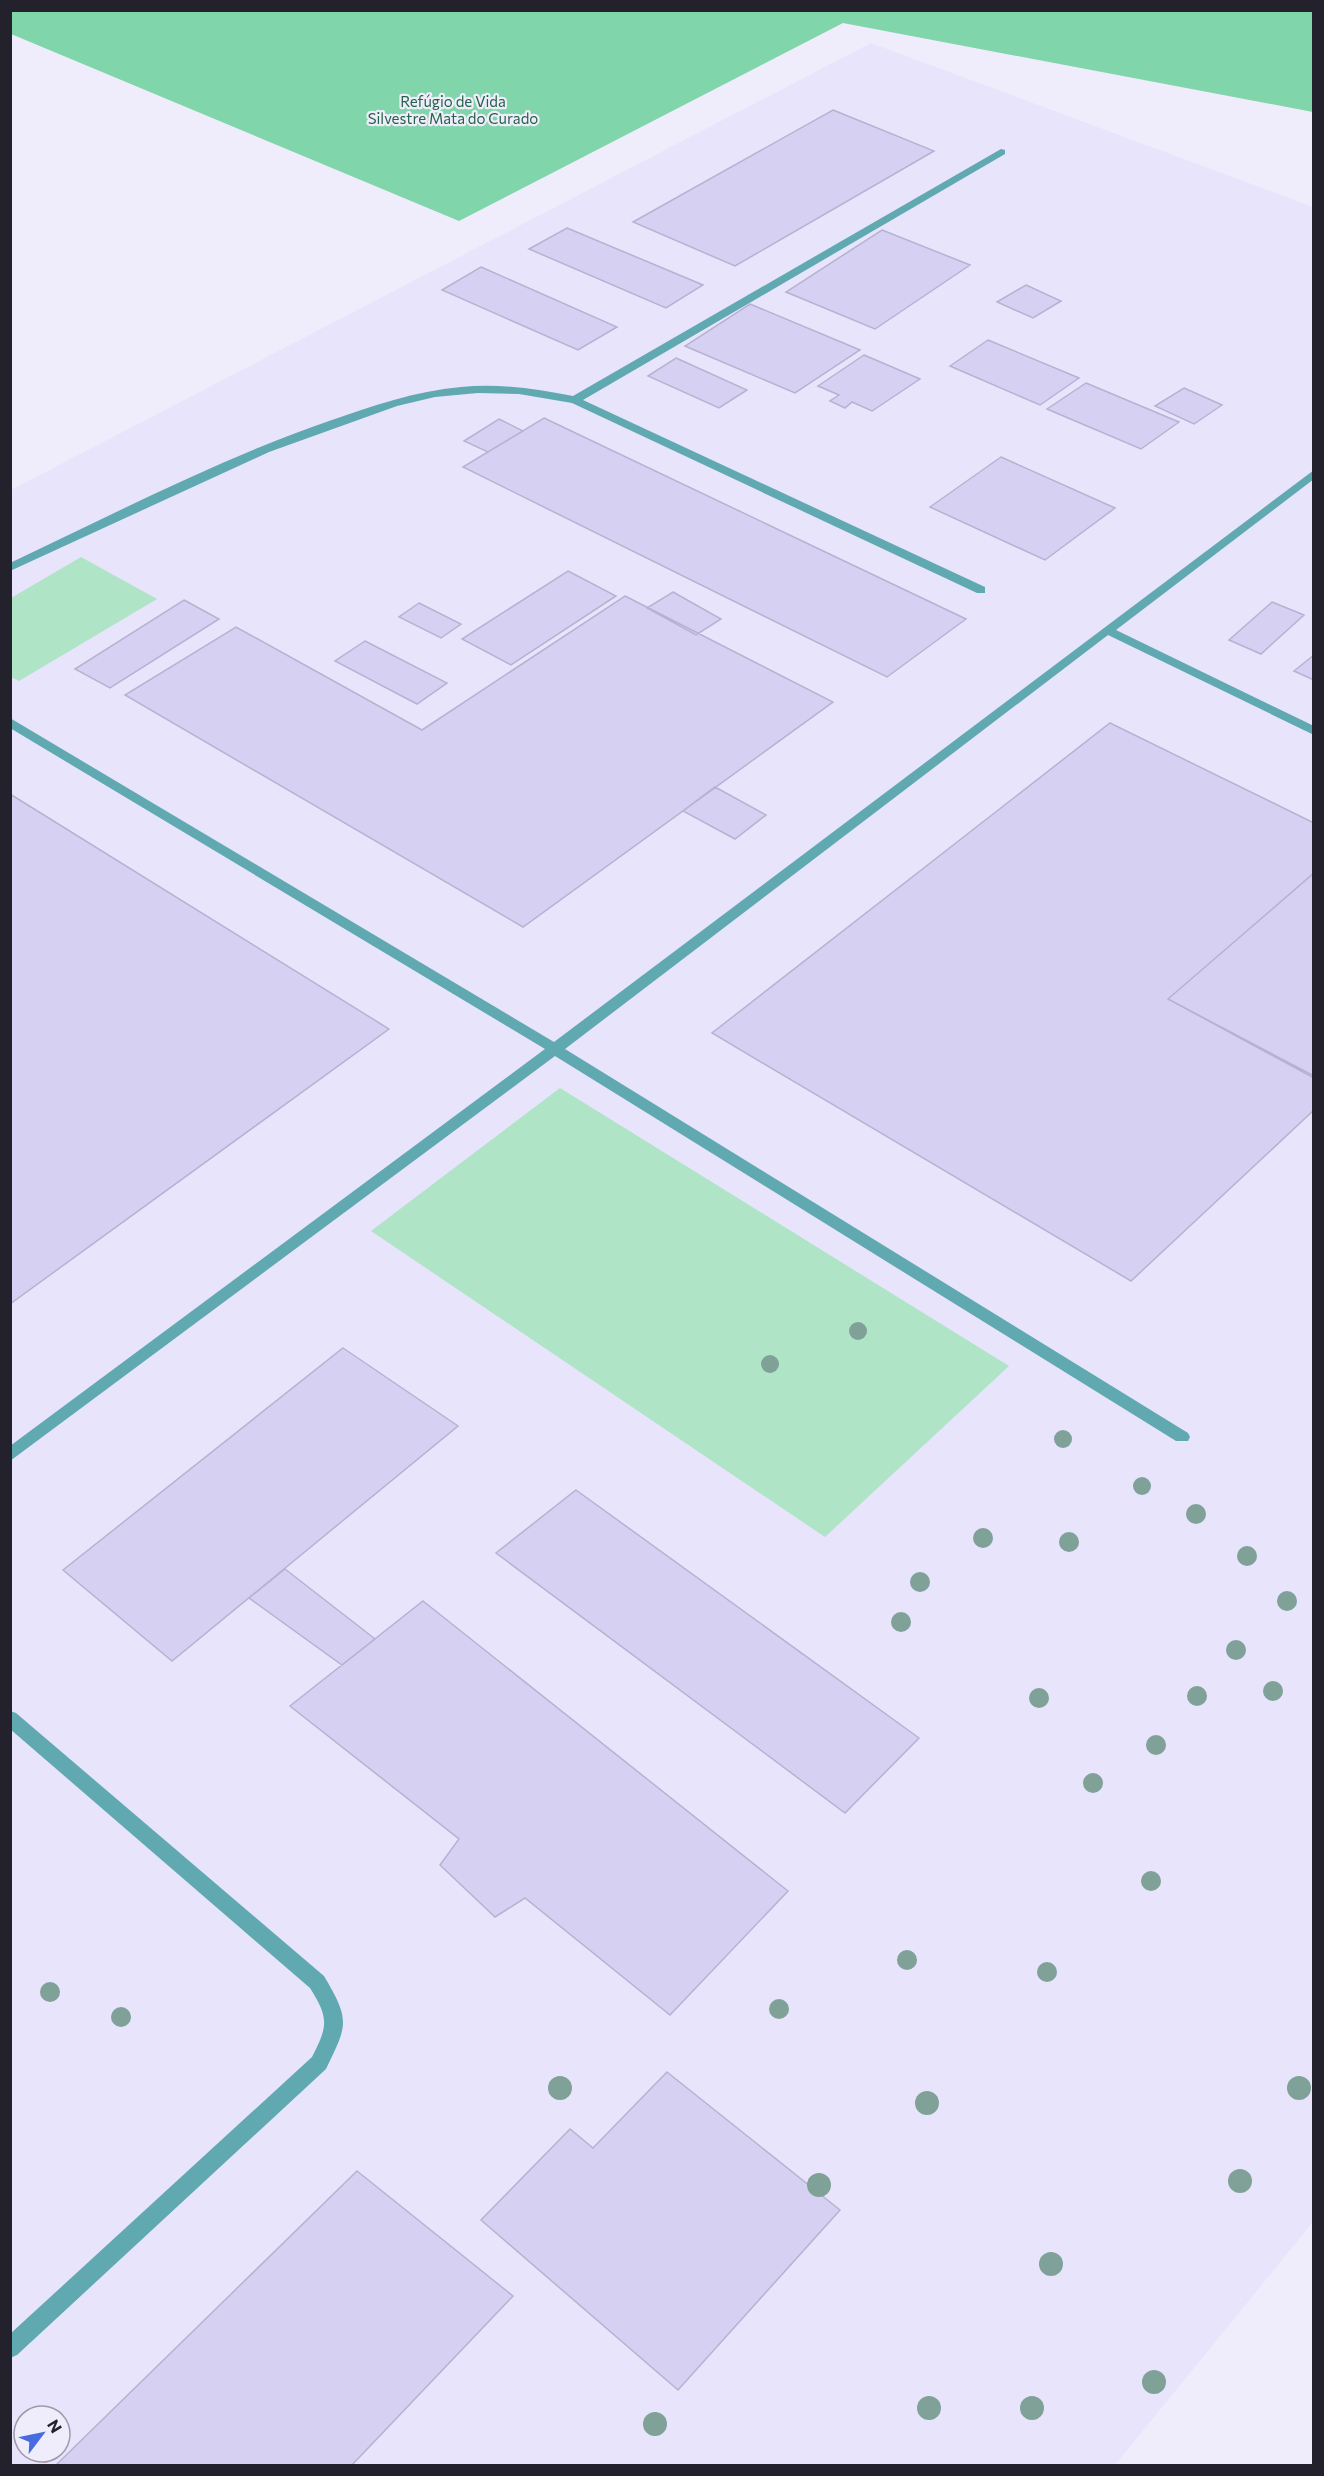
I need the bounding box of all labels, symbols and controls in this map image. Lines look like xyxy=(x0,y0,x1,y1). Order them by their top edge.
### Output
park label: Refúgio de Vida Silvestre Mata do Curado xyxy=(368,92,538,127)
north arrow xyxy=(12,2404,72,2464)
text: N xyxy=(44,2416,66,2436)

